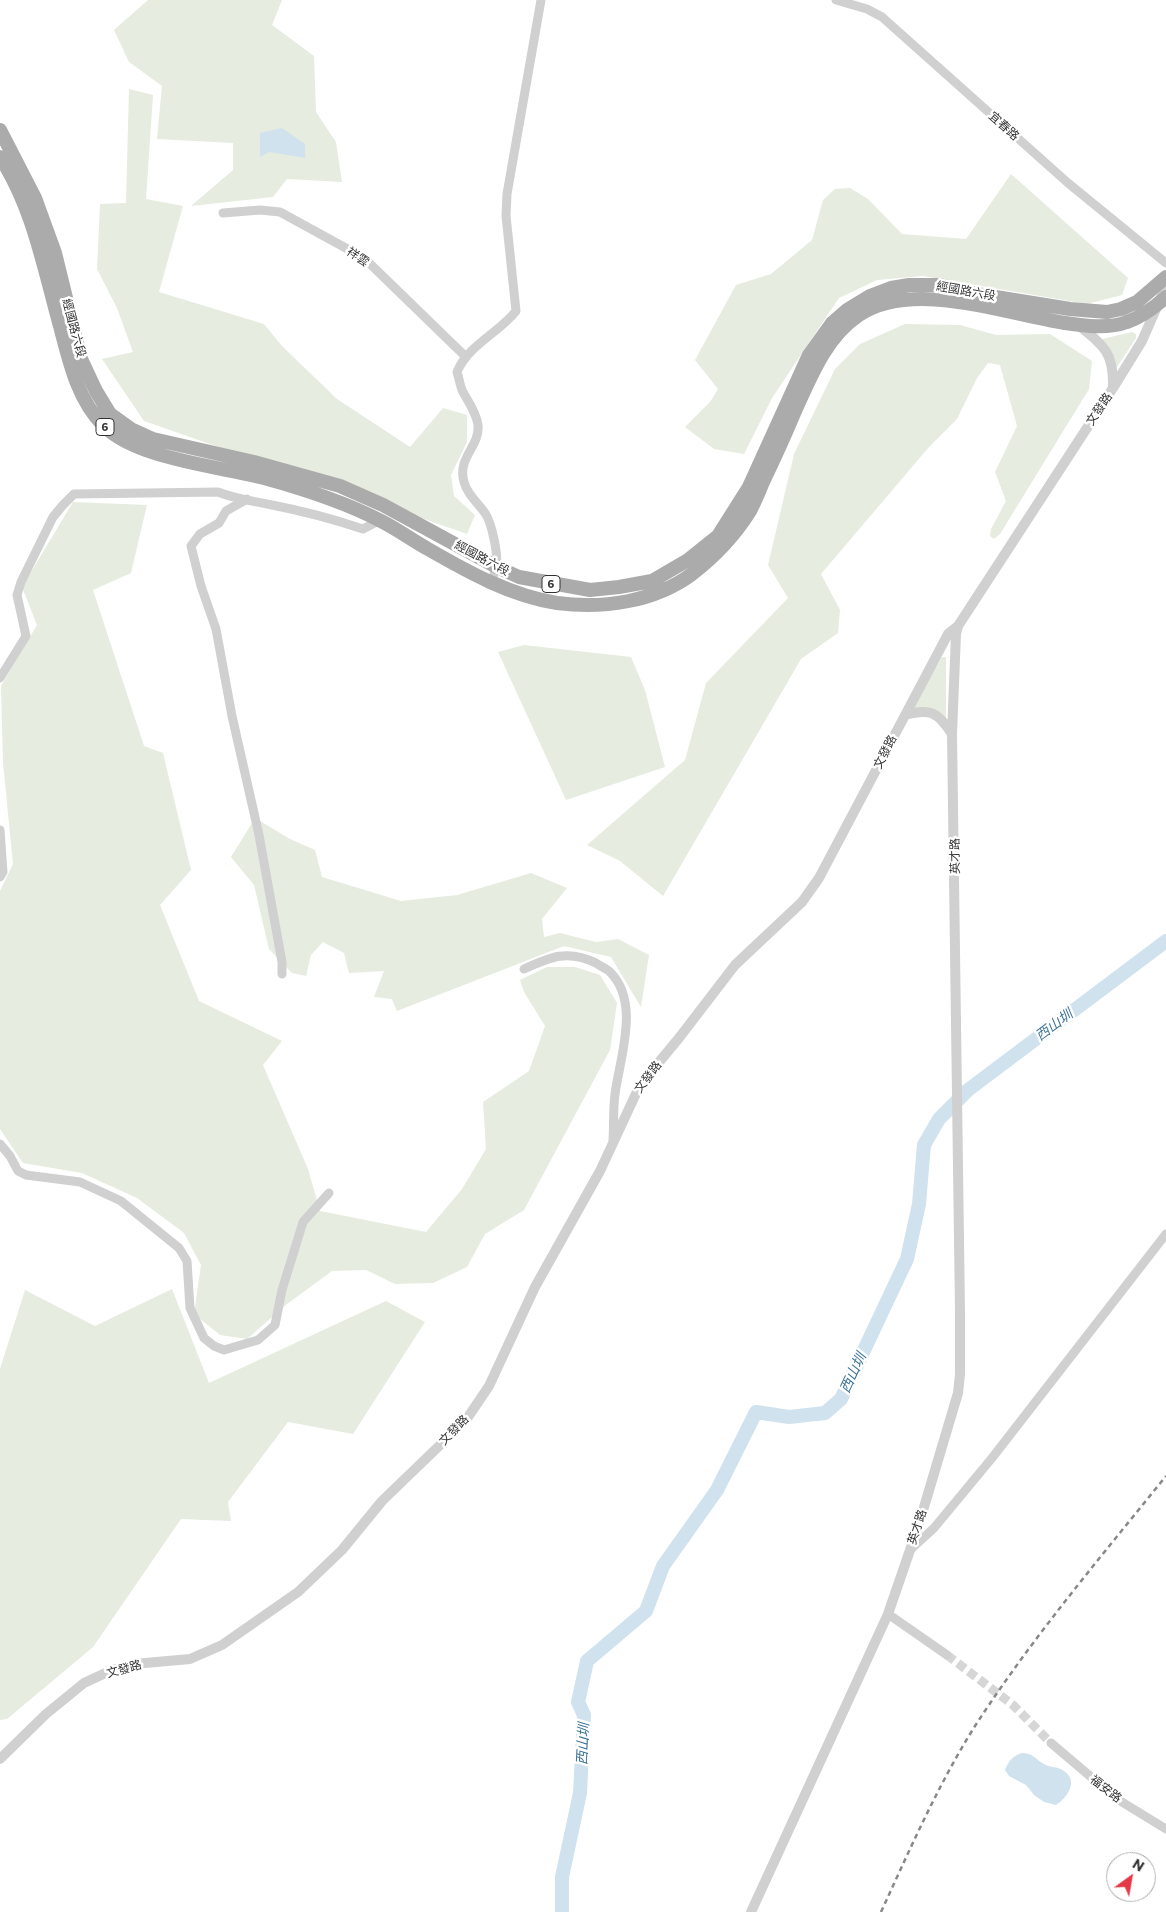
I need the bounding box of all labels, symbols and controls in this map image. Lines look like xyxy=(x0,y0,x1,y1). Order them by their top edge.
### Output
street label: 宜春路 xyxy=(986,109,1022,143)
street label: 祥雲 xyxy=(344,244,372,270)
street label: 經國路六段 xyxy=(935,279,997,303)
street label: 經國路六段 xyxy=(59,297,89,359)
street label: 文發路 xyxy=(1083,390,1115,428)
road number: 6 xyxy=(96,418,114,436)
street label: 經國路六段 xyxy=(452,538,512,578)
road number: 6 xyxy=(542,576,560,592)
street label: 文發路 xyxy=(870,733,900,771)
street label: 英才路 xyxy=(947,838,963,874)
water label: 西山圳 xyxy=(1032,1006,1076,1044)
street label: 文發路 xyxy=(631,1058,665,1096)
water label: 西山圳 xyxy=(837,1350,869,1396)
street label: 文發路 xyxy=(436,1412,472,1448)
street label: 英才路 xyxy=(905,1508,929,1546)
street label: 文發路 xyxy=(105,1657,143,1681)
water label: 西山圳 xyxy=(574,1723,592,1765)
street label: 福安路 xyxy=(1087,1772,1125,1806)
north arrow xyxy=(1106,1852,1156,1902)
text: N xyxy=(1130,1855,1148,1875)

